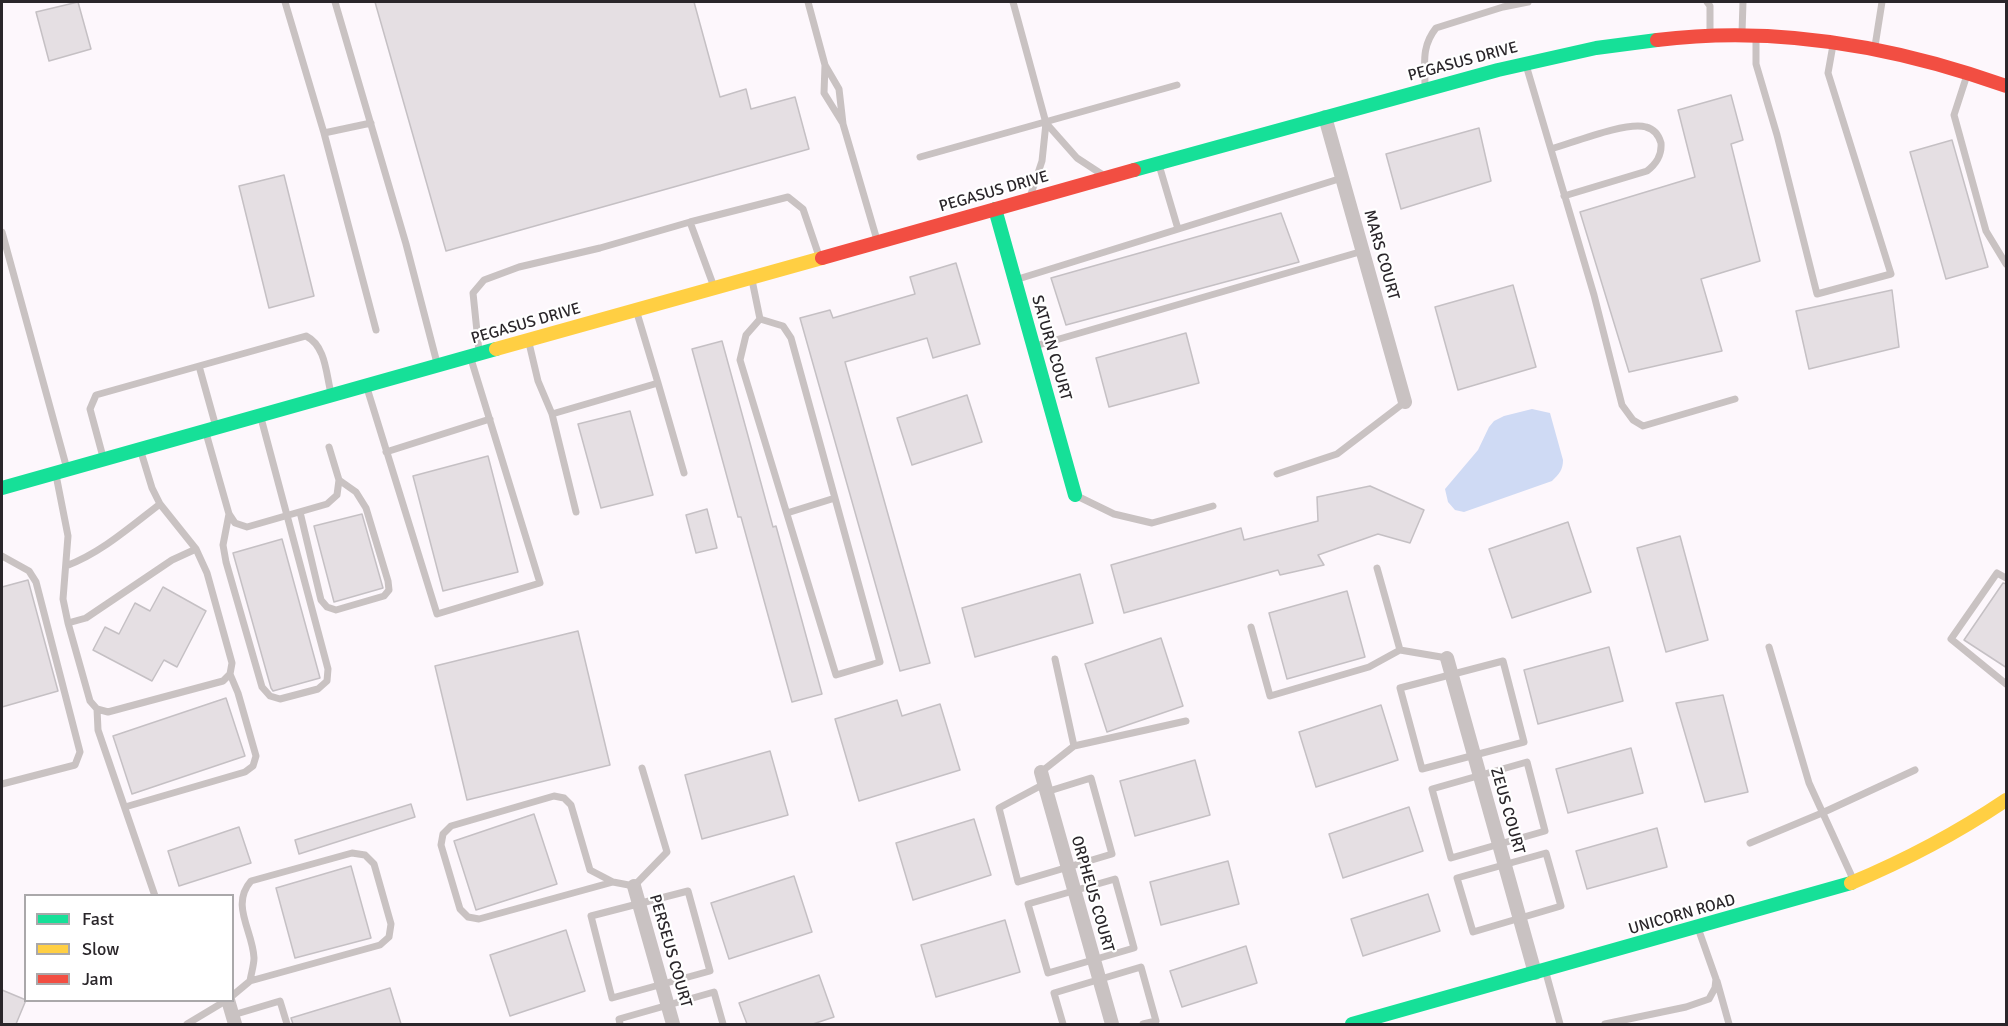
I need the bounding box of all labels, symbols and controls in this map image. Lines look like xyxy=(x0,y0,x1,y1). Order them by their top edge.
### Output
street label: PEGASUS DRIVE xyxy=(1406,38,1520,86)
street label: PEGASUS DRIVE xyxy=(937,167,1051,217)
street label: MARS COURT xyxy=(1359,208,1403,302)
street label: SATURN COURT xyxy=(1027,293,1075,403)
street label: PEGASUS DRIVE xyxy=(469,299,583,349)
street label: ZEUS COURT xyxy=(1485,765,1529,857)
street label: ORPHEUS COURT xyxy=(1066,834,1118,954)
street label: UNICORN ROAD xyxy=(1626,891,1738,939)
street label: PERSEUS COURT xyxy=(645,892,695,1010)
legend xyxy=(24,894,234,1002)
text: Fast xyxy=(82,908,114,930)
text: Slow xyxy=(82,938,119,960)
text: Jam xyxy=(82,968,113,990)

